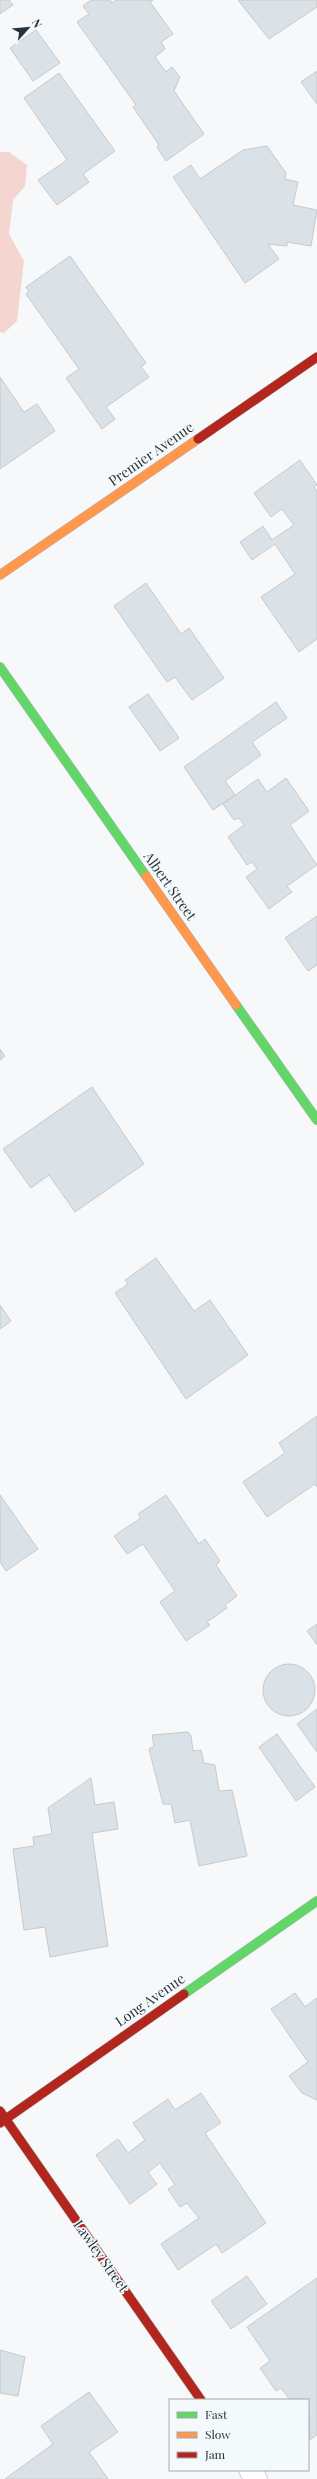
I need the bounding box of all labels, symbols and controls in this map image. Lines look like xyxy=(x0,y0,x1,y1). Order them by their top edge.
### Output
north arrow xyxy=(8,8,48,48)
text: N xyxy=(29,16,46,30)
street label: Premier Avenue xyxy=(104,417,197,490)
street label: Albert Street xyxy=(139,847,202,925)
street label: Long Avenue xyxy=(111,1969,188,2031)
street label: Lawley Street xyxy=(69,2216,134,2296)
legend xyxy=(169,2399,309,2471)
text: Fast xyxy=(205,2406,228,2422)
text: Slow xyxy=(205,2426,231,2442)
text: Jam xyxy=(204,2446,226,2462)

